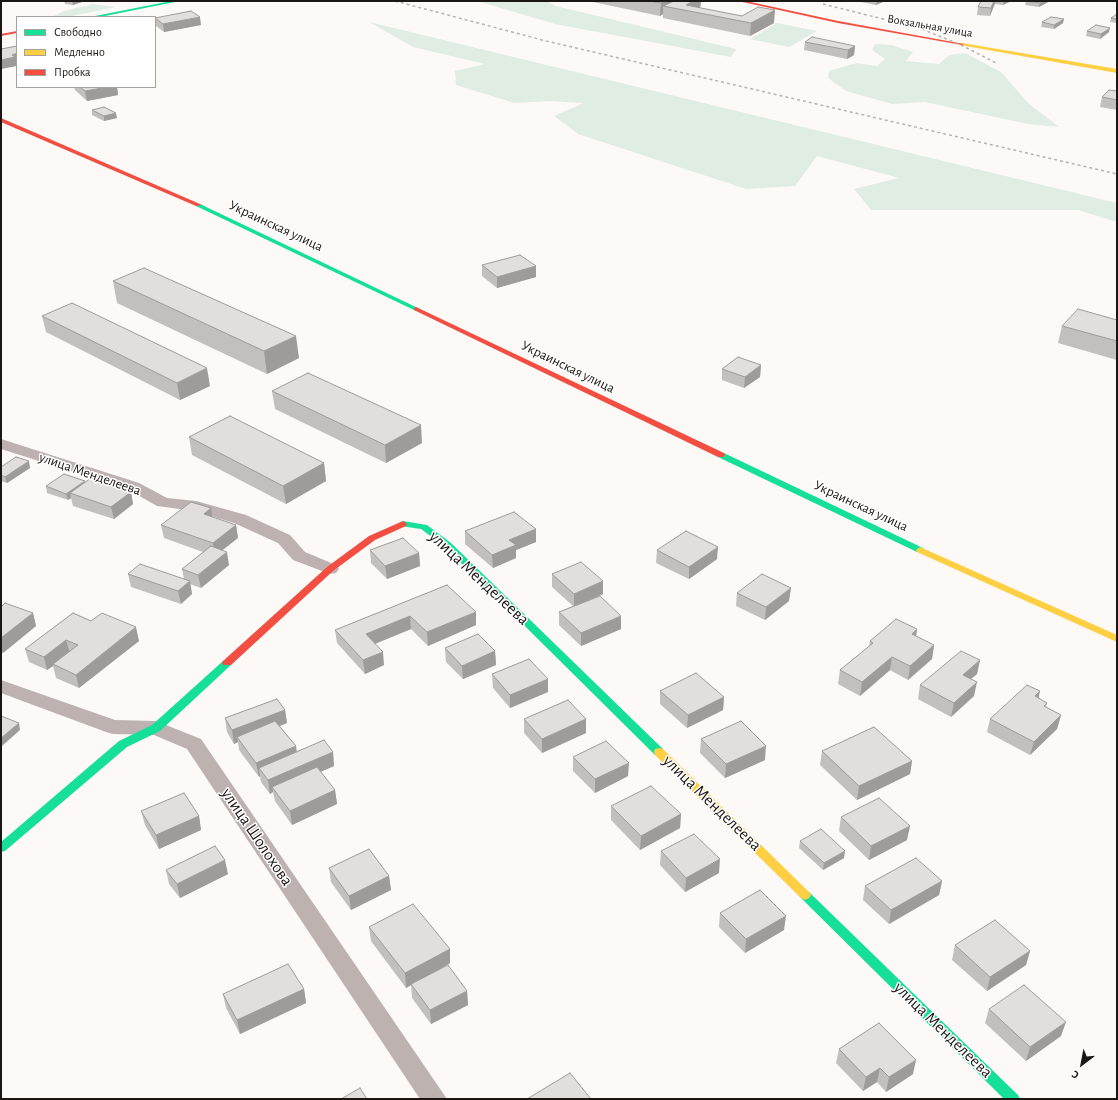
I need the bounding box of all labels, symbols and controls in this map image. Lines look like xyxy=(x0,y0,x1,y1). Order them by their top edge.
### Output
street label: Вокзальная улица xyxy=(886,11,974,41)
legend xyxy=(16,16,156,88)
text: Свободно xyxy=(54,26,102,38)
text: Медленно xyxy=(54,46,105,58)
text: Пробка xyxy=(54,66,91,78)
street label: Украинская улица xyxy=(226,197,326,255)
street label: Украинская улица xyxy=(519,337,617,397)
street label: улица Менделеева xyxy=(37,449,143,499)
street label: Украинская улица xyxy=(811,477,911,535)
street label: улица Менделеева xyxy=(425,526,533,630)
street label: улица Менделеева xyxy=(658,751,766,855)
street label: улица Шолохова xyxy=(217,784,297,890)
street label: улица Менделеева xyxy=(889,978,997,1082)
north arrow xyxy=(1062,1044,1102,1084)
text: С xyxy=(1070,1068,1081,1081)

